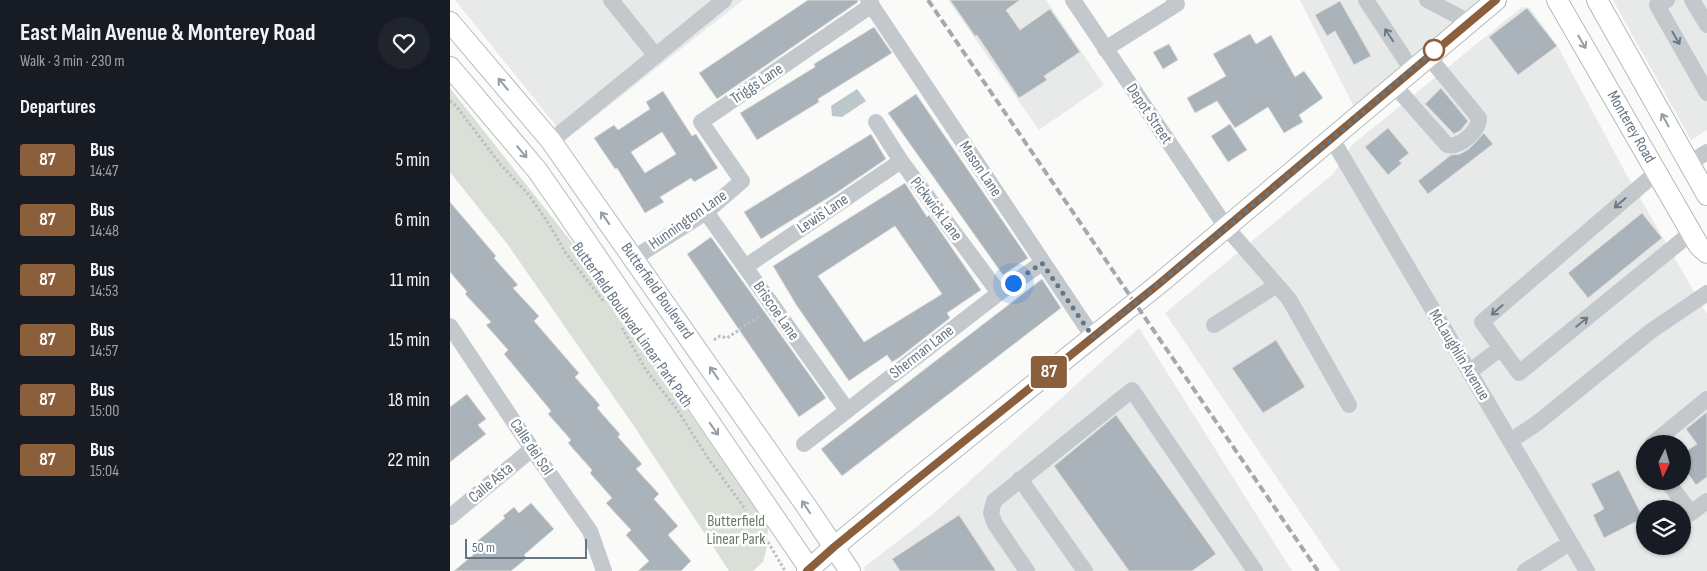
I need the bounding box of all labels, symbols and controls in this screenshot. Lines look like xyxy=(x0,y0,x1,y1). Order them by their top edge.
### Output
button: heart xyxy=(378,17,430,69)
text: East Main Avenue & Monterey Road xyxy=(20,18,316,47)
one-way arrow xyxy=(1384,28,1394,42)
one-way arrow xyxy=(1672,30,1681,45)
one-way arrow xyxy=(1577,35,1587,49)
unlabelled marker xyxy=(1423,39,1445,61)
text: Walk · 3 min · 230 m xyxy=(20,52,124,71)
street label: Triggs Lane xyxy=(727,60,787,108)
one-way arrow xyxy=(497,77,508,90)
street label: Depot Street xyxy=(1122,80,1176,148)
street label: Monterey Road xyxy=(1603,87,1659,167)
text: Departures xyxy=(20,96,96,119)
one-way arrow xyxy=(1659,113,1669,128)
street label: Mason Lane xyxy=(955,138,1005,200)
text: Bus xyxy=(90,139,115,162)
one-way arrow xyxy=(516,145,527,158)
text: 87 xyxy=(39,149,56,170)
text: 5 min xyxy=(395,149,430,172)
text: 14:47 xyxy=(90,162,118,181)
street label: Pickwick Lane xyxy=(906,173,966,245)
street label: Hunnington Lane xyxy=(645,186,731,254)
street label: Lewis Lane xyxy=(794,190,852,238)
one-way arrow xyxy=(1614,198,1627,209)
text: Bus xyxy=(90,199,115,222)
text: 87 xyxy=(39,209,56,230)
text: 6 min xyxy=(395,209,430,232)
one-way arrow xyxy=(600,211,610,225)
text: 14:48 xyxy=(90,222,119,241)
street label: Butterfield Boulevad Linear Park Path xyxy=(568,239,696,411)
street label: Butterfield Boulevard xyxy=(617,239,697,343)
text: Bus xyxy=(90,259,115,282)
text: 87 xyxy=(39,269,56,290)
text: 11 min xyxy=(390,269,430,292)
your location xyxy=(1001,271,1026,296)
street label: Briscoe Lane xyxy=(749,278,803,344)
text: 14:53 xyxy=(90,282,118,301)
one-way arrow xyxy=(1491,304,1504,315)
street label: McLaughlin Avenue xyxy=(1424,306,1494,404)
one-way arrow xyxy=(1575,317,1588,328)
text: Bus xyxy=(90,319,115,342)
street label: Sherman Lane xyxy=(886,321,958,383)
text: 87 xyxy=(39,329,56,350)
text: 15 min xyxy=(389,329,430,352)
text: 14:57 xyxy=(90,342,118,361)
line badge: 87 xyxy=(1026,356,1072,388)
text: 87 xyxy=(1041,361,1057,382)
one-way arrow xyxy=(709,366,719,380)
text: Bus xyxy=(90,379,115,402)
text: 87 xyxy=(39,389,56,410)
text: 18 min xyxy=(388,389,430,412)
text: 15:00 xyxy=(90,402,119,421)
street label: Calle del Sol xyxy=(505,415,557,479)
one-way arrow xyxy=(709,422,719,436)
north arrow xyxy=(1636,435,1691,490)
map controls xyxy=(1636,435,1691,555)
text: Bus xyxy=(90,439,115,462)
text: 87 xyxy=(39,449,56,470)
text: 22 min xyxy=(387,449,430,472)
street label: Calle Asta xyxy=(465,459,517,507)
text: 15:04 xyxy=(90,462,119,481)
one-way arrow xyxy=(801,500,811,514)
button: layers xyxy=(1636,500,1691,555)
park label: Butterfield Linear Park xyxy=(707,512,765,549)
scale bar xyxy=(465,536,588,559)
text: 50 m xyxy=(472,539,495,556)

